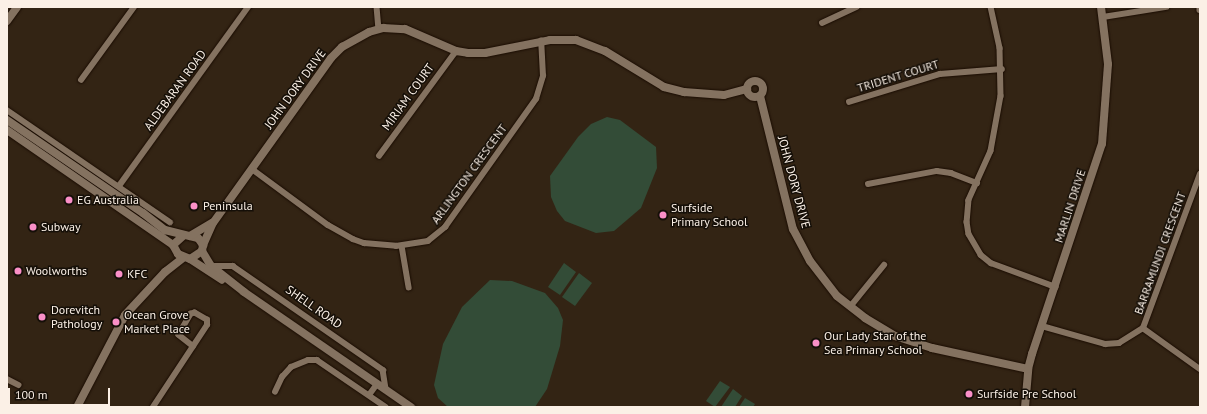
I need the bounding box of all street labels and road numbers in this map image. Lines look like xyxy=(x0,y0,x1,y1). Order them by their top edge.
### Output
street label: JOHN DORY DRIVE xyxy=(261,46,329,132)
street label: ALDEBARAN ROAD xyxy=(141,47,209,133)
street label: TRIDENT COURT xyxy=(855,57,941,95)
street label: MIRIAM COURT xyxy=(379,61,437,133)
street label: ARLINGTON CRESCENT xyxy=(428,121,510,227)
street label: JOHN DORY DRIVE xyxy=(775,134,813,230)
street label: MARLIN DRIVE xyxy=(1051,167,1089,245)
street label: BARRAMUNDI CRESCENT xyxy=(1131,190,1189,316)
street label: SHELL ROAD xyxy=(283,282,345,332)

